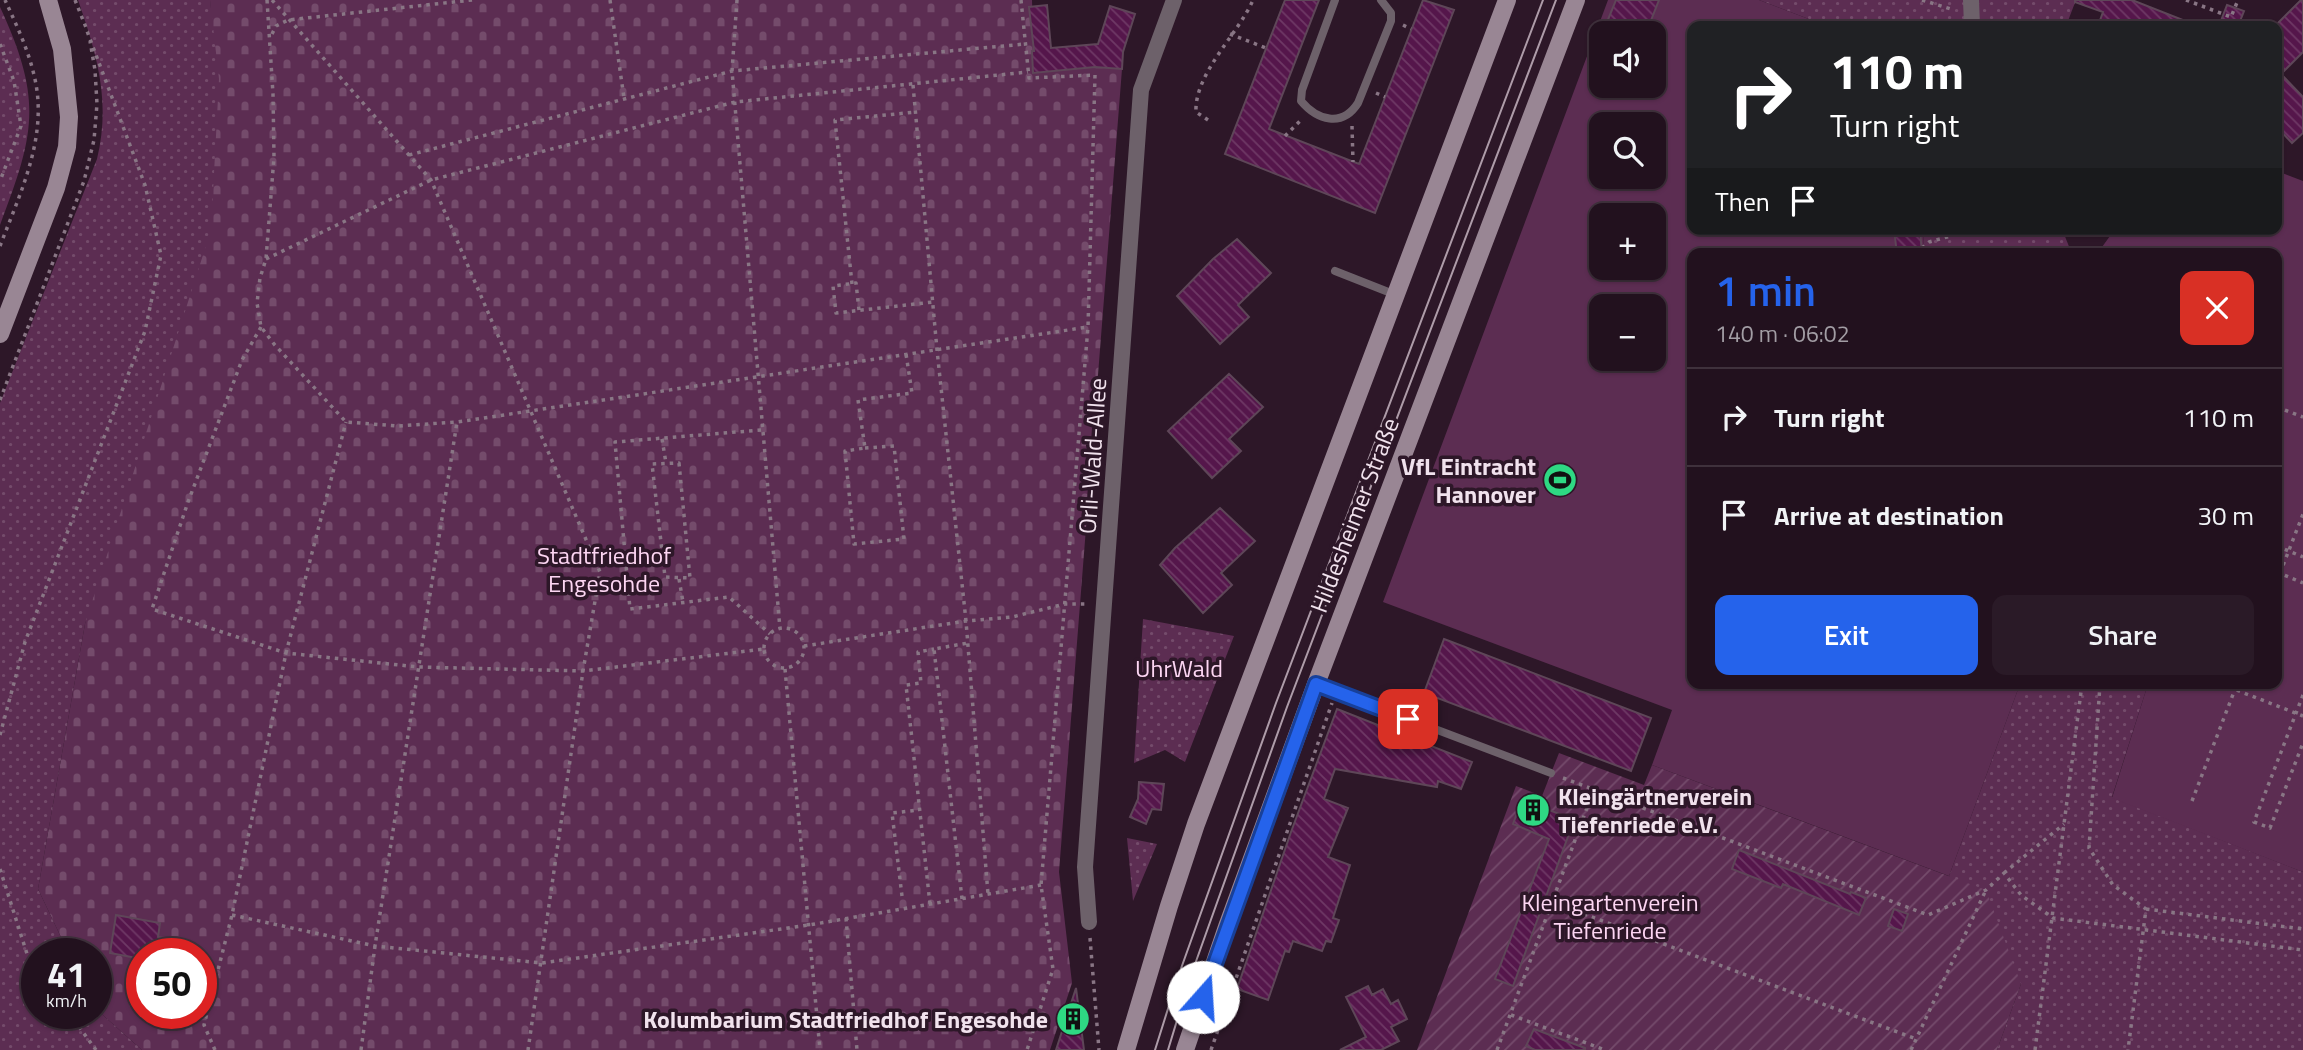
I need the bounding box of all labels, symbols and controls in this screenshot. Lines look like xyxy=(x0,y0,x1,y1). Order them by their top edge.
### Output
map controls xyxy=(1589,21,1666,371)
button: sound xyxy=(1589,21,1666,98)
text: 110 m xyxy=(1830,33,1964,108)
icon: right xyxy=(1715,49,1806,140)
text: Turn right xyxy=(1830,101,1959,149)
button: search xyxy=(1589,112,1666,189)
text: Then xyxy=(1715,182,1770,221)
icon: arrive xyxy=(1784,182,1822,220)
button: + xyxy=(1589,203,1666,280)
text: 1 min xyxy=(1715,258,1816,322)
button: close xyxy=(2180,271,2254,345)
button: − xyxy=(1589,294,1666,371)
text: 140 m · 06:02 xyxy=(1715,316,1850,351)
street label: Orli-Wald-Allee xyxy=(1069,377,1115,535)
icon: right xyxy=(1715,398,1753,436)
text: Turn right xyxy=(1774,398,1885,437)
text: 110 m xyxy=(2183,398,2254,437)
street label: Hildesheimer Straße xyxy=(1300,412,1408,618)
place label: VfL Eintracht Hannover xyxy=(1401,448,1536,512)
sports icon: VfL Eintracht Hannover xyxy=(1541,461,1579,499)
icon: arrive xyxy=(1715,496,1753,534)
text: Arrive at destination xyxy=(1774,496,2004,535)
text: 30 m xyxy=(2197,496,2254,535)
park label: Stadtfriedhof Engesohde xyxy=(537,537,671,601)
button: Exit xyxy=(1715,595,1978,675)
button: Share xyxy=(1992,595,2254,675)
park label: UhrWald xyxy=(1135,650,1223,686)
pin xyxy=(1378,689,1438,749)
icon: arrive xyxy=(1389,700,1427,738)
place label: Kleingärtnerverein Tiefenriede e.V. xyxy=(1558,778,1752,842)
building icon: Kleingärtnerverein Tiefenriede e.V. xyxy=(1514,791,1552,829)
park label: Kleingartenverein Tiefenriede xyxy=(1521,884,1699,948)
speed limit sign: 50 xyxy=(126,938,217,1029)
text: 41 xyxy=(47,947,86,1001)
position arrow xyxy=(1166,960,1240,1034)
text: km/h xyxy=(46,987,87,1014)
building icon: Kolumbarium Stadtfriedhof Engesohde xyxy=(1054,1000,1092,1038)
place label: Kolumbarium Stadtfriedhof Engesohde xyxy=(643,1001,1048,1037)

